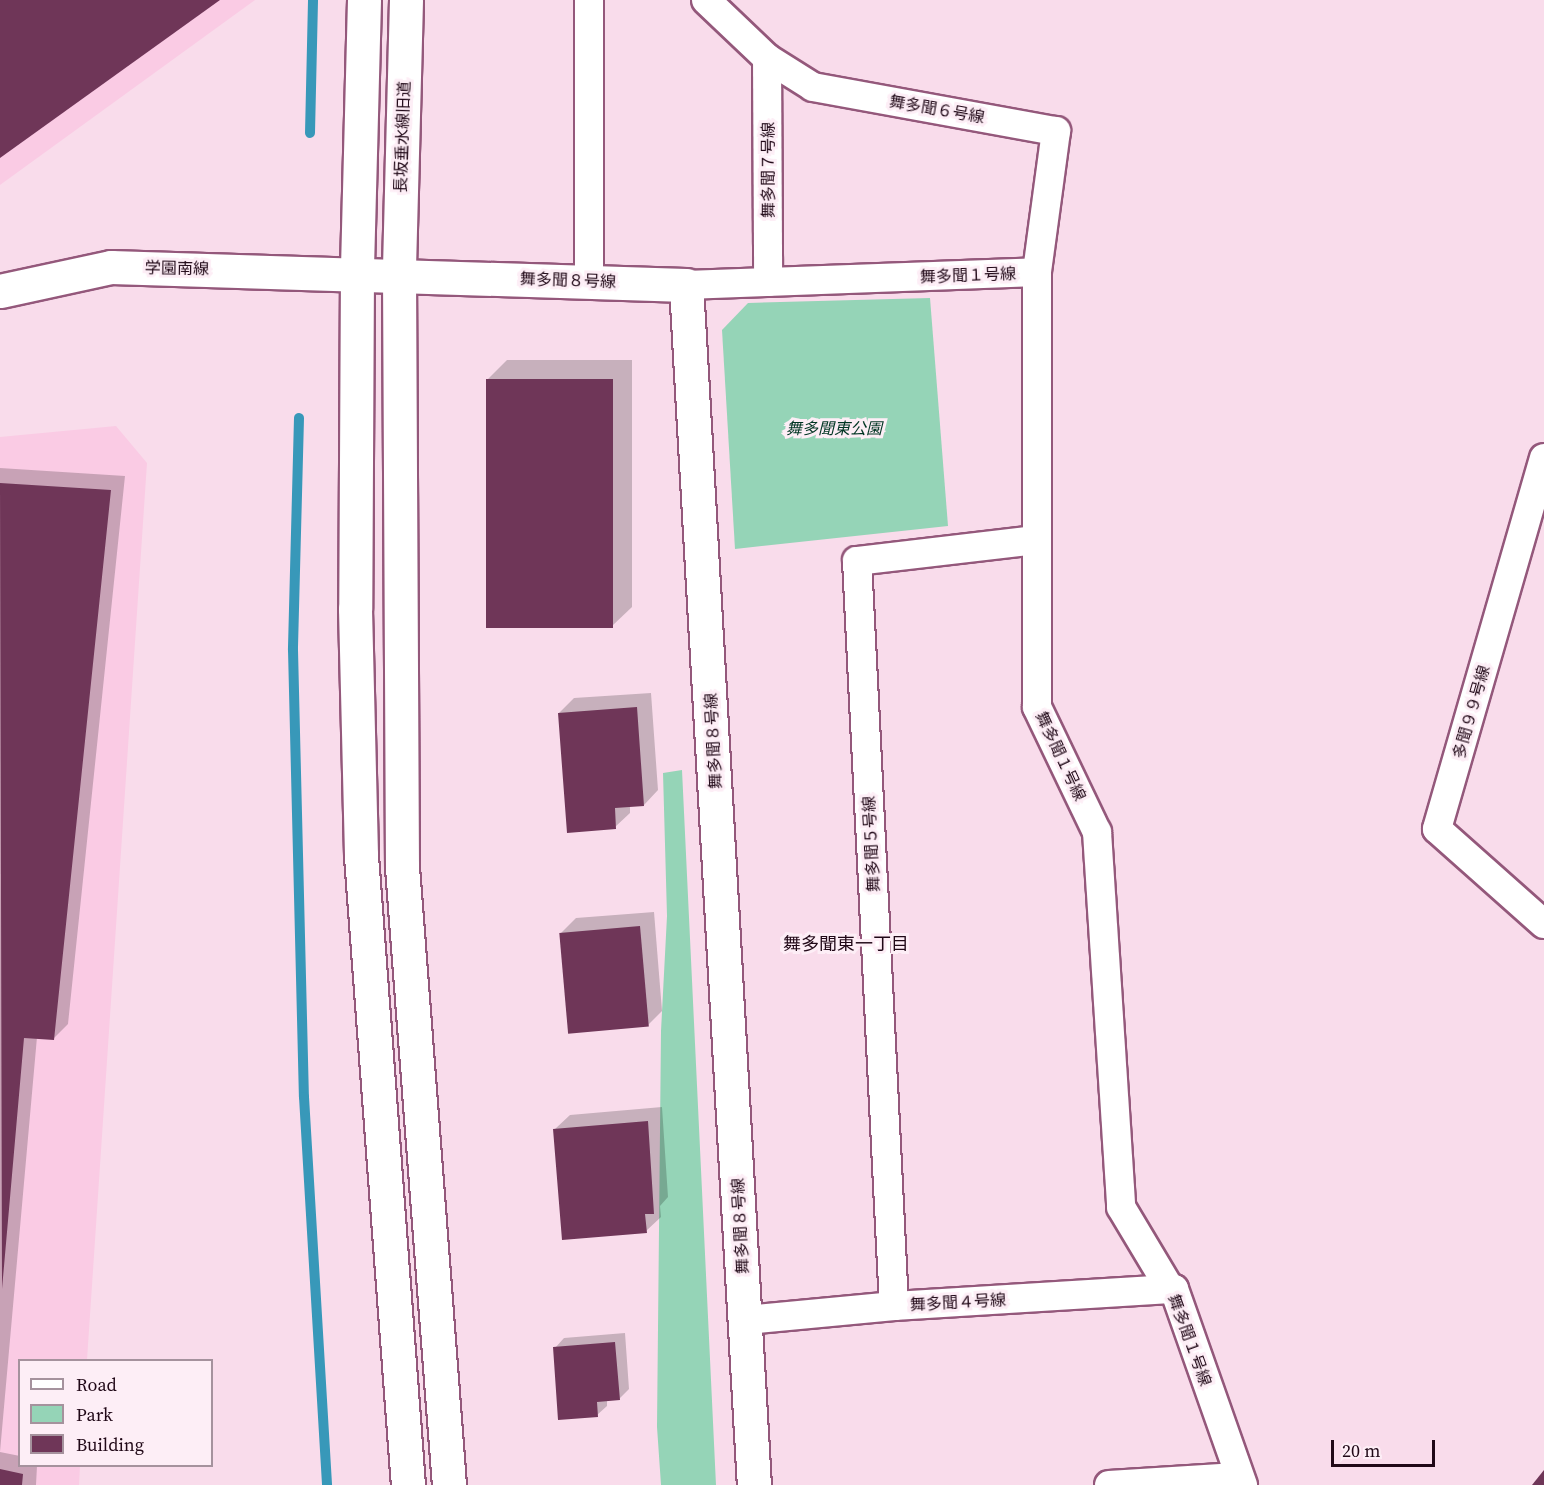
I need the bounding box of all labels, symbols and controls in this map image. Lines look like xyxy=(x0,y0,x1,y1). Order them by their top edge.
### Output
street label: 長坂垂水線旧道 xyxy=(390,81,414,193)
street label: 舞多聞６号線 xyxy=(888,91,986,127)
street label: 舞多聞７号線 xyxy=(758,122,778,218)
street label: 学園南線 xyxy=(145,258,209,278)
street label: 舞多聞１号線 xyxy=(920,264,1016,286)
street label: 舞多聞８号線 xyxy=(520,269,616,291)
park label: 舞多聞東公園 xyxy=(786,418,882,438)
street label: 多聞９９号線 xyxy=(1449,663,1493,761)
street label: 舞多聞８号線 xyxy=(701,693,725,789)
street label: 舞多聞１号線 xyxy=(1032,708,1090,804)
street label: 舞多聞５号線 xyxy=(859,796,883,892)
district label: 舞多聞東一丁目 xyxy=(783,933,909,955)
street label: 舞多聞８号線 xyxy=(728,1178,752,1274)
street label: 舞多聞４号線 xyxy=(910,1290,1006,1314)
street label: 舞多聞１号線 xyxy=(1165,1292,1215,1388)
legend xyxy=(18,1359,213,1467)
text: Road xyxy=(76,1372,117,1397)
text: Park xyxy=(76,1402,113,1427)
scale bar xyxy=(1334,1428,1438,1466)
text: Building xyxy=(76,1432,144,1457)
text: 20 m xyxy=(1342,1438,1380,1463)

